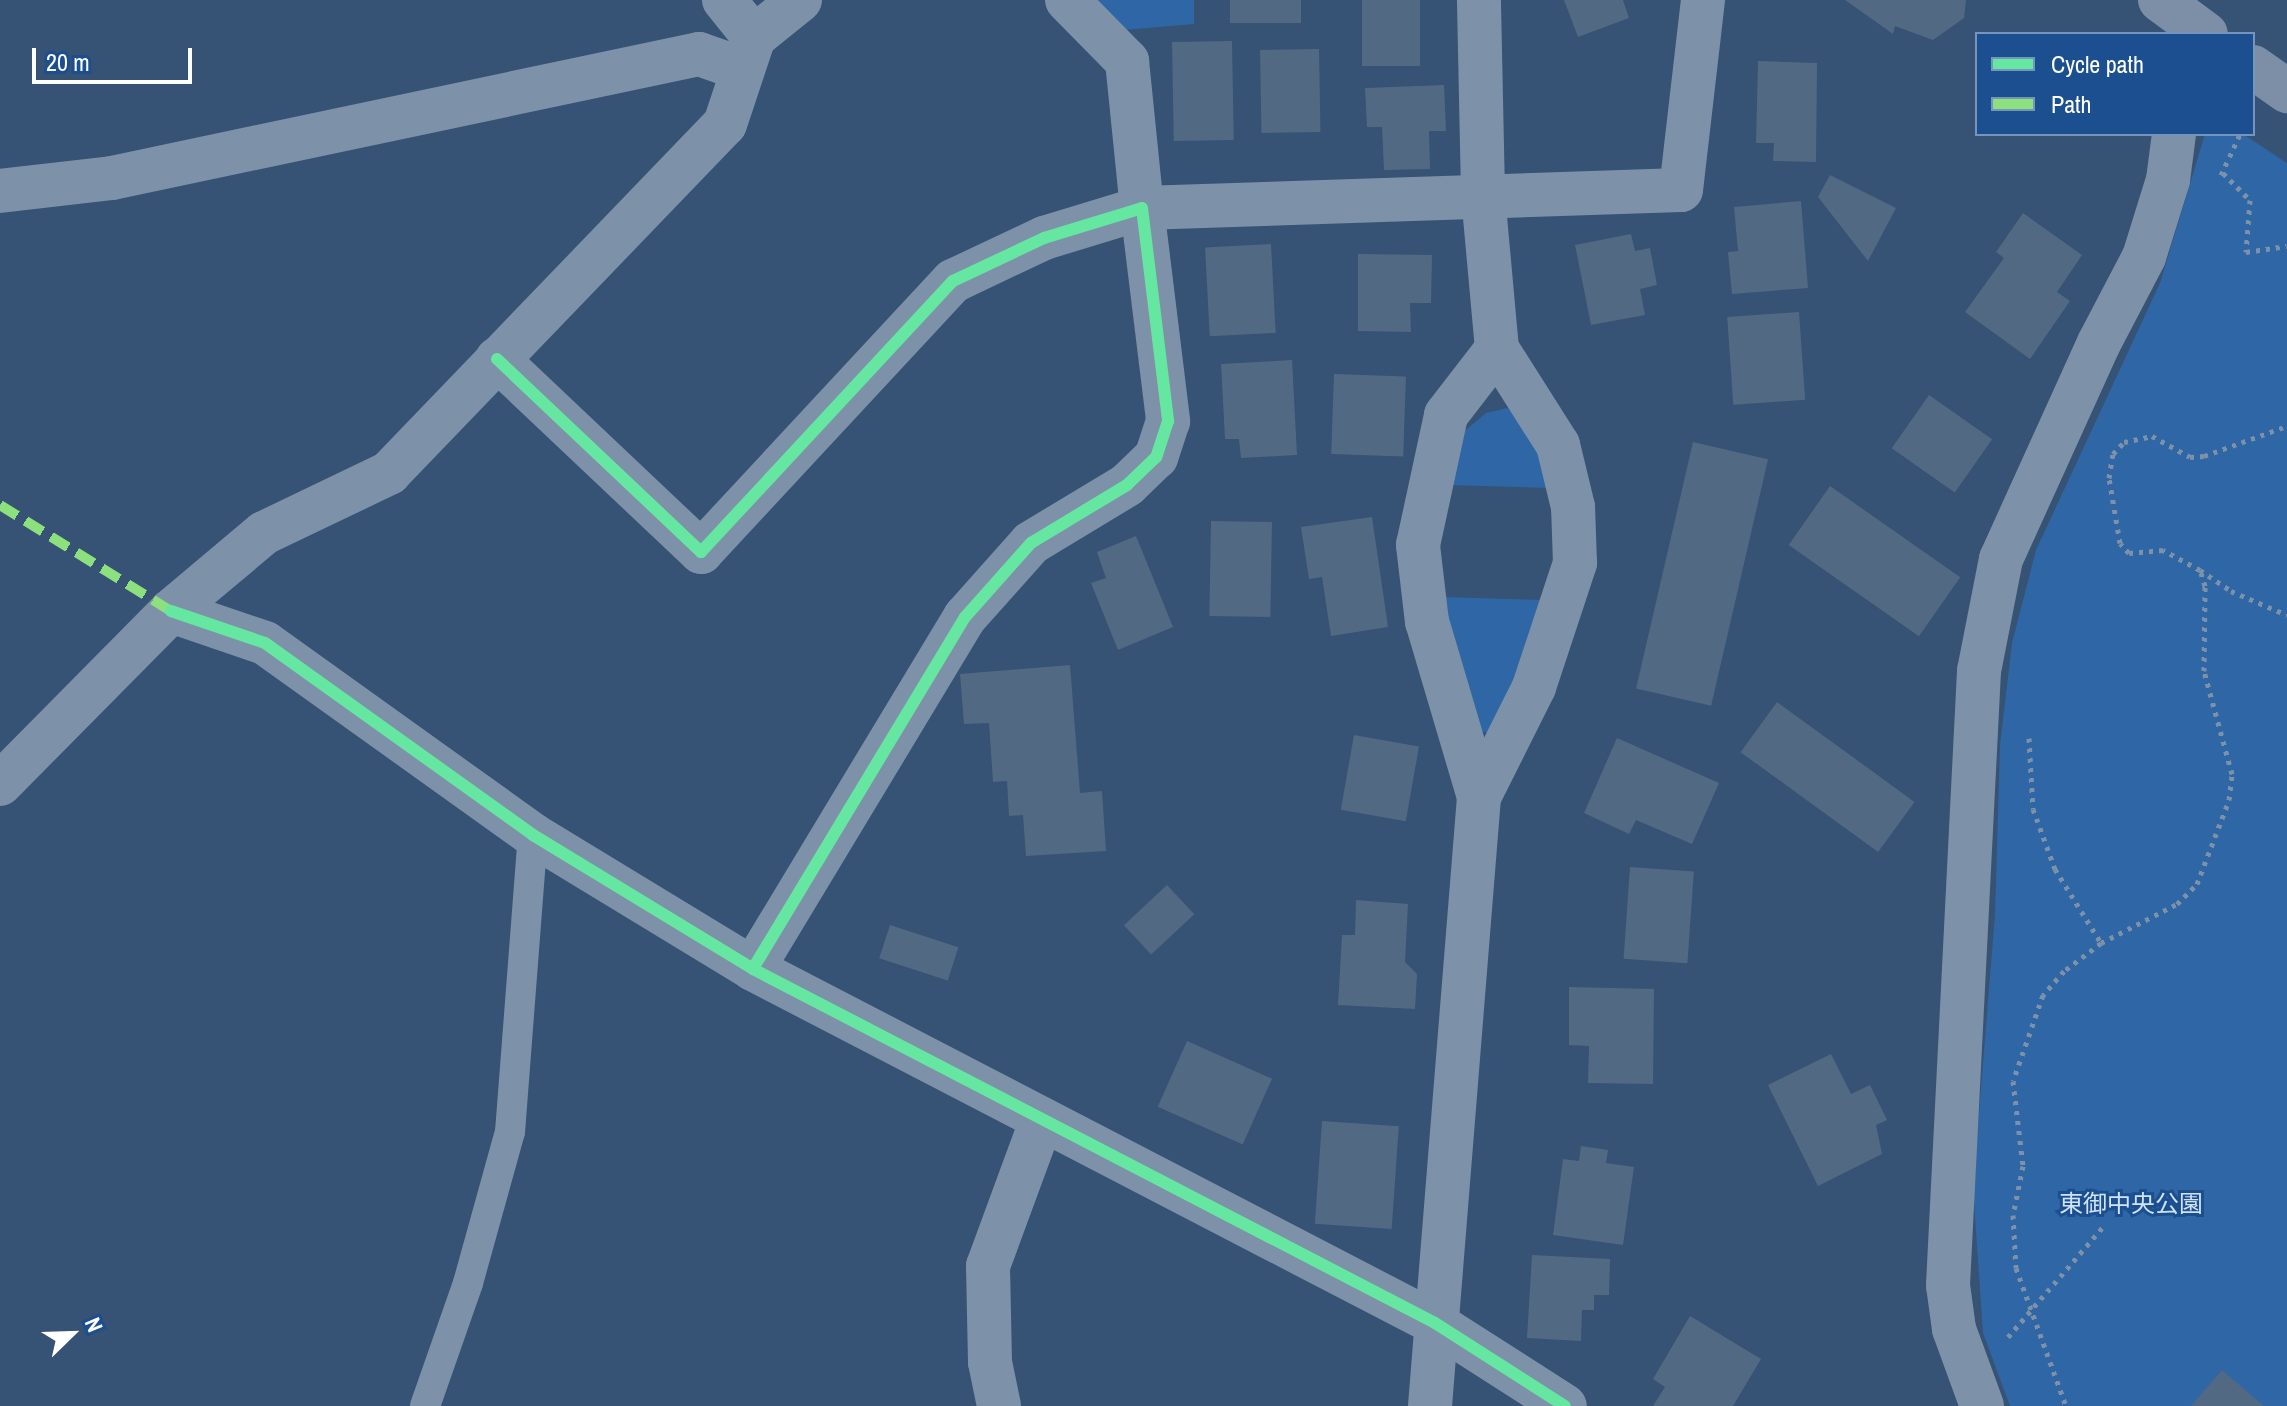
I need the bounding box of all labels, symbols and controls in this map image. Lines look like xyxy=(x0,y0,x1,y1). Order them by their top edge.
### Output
scale bar xyxy=(36,32,196,82)
legend xyxy=(1975,32,2255,136)
text: 20 m xyxy=(46,46,90,78)
text: Cycle path xyxy=(2051,48,2144,80)
text: Path xyxy=(2051,88,2092,120)
park label: 東御中央公園 xyxy=(2059,1190,2203,1218)
north arrow xyxy=(32,1294,112,1374)
text: N xyxy=(78,1313,110,1336)

